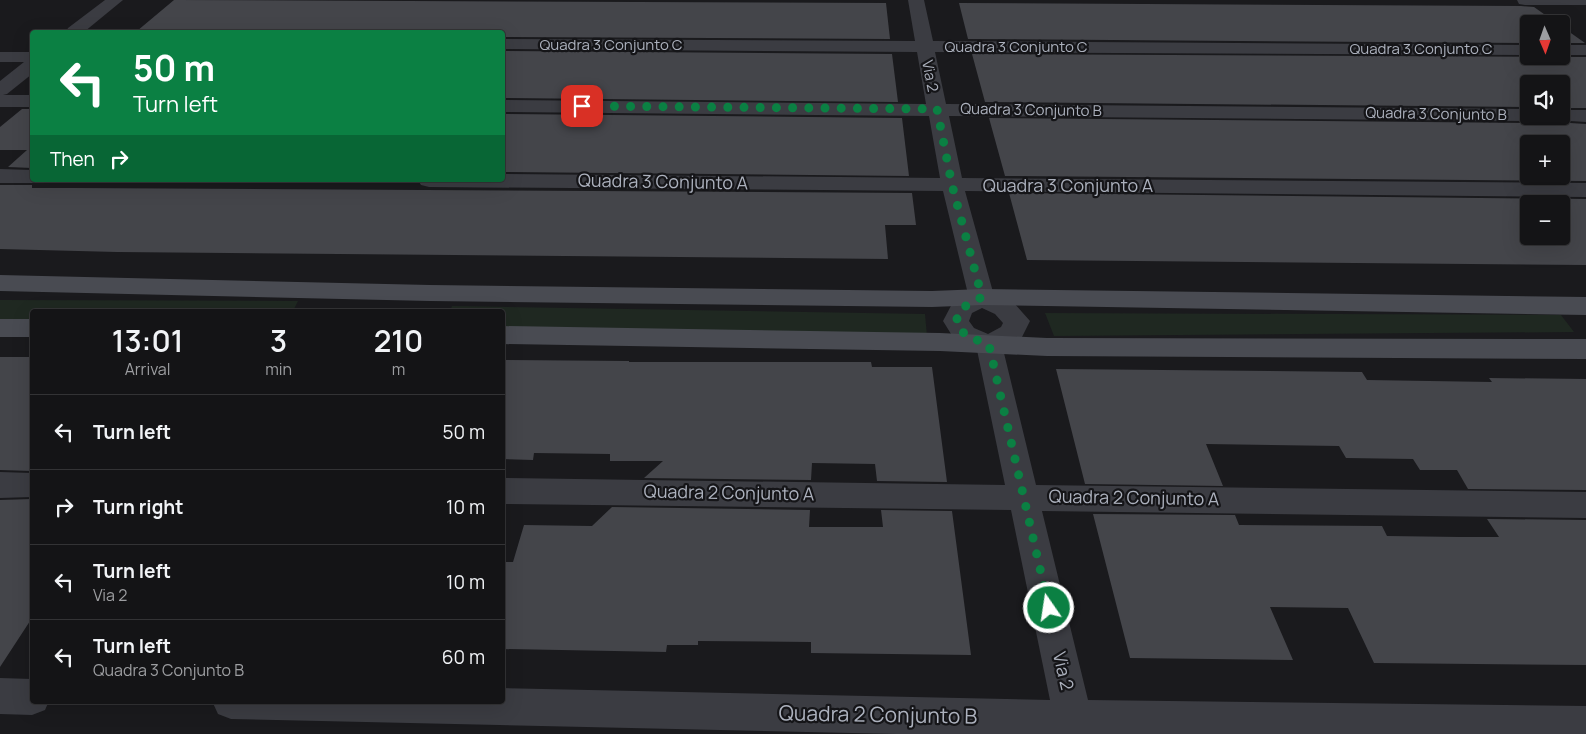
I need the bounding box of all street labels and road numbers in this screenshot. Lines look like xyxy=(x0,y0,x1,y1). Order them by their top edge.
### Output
street label: Quadra 3 Conjunto C xyxy=(539,34,683,55)
street label: Quadra 3 Conjunto C xyxy=(944,36,1088,57)
street label: Quadra 3 Conjunto C xyxy=(1349,38,1493,59)
street label: Via 2 xyxy=(917,58,944,94)
street label: Quadra 3 Conjunto B xyxy=(960,98,1102,121)
street label: Quadra 3 Conjunto B xyxy=(1365,102,1507,125)
street label: Quadra 3 Conjunto A xyxy=(578,168,749,194)
street label: Quadra 3 Conjunto A xyxy=(983,173,1154,197)
street label: Quadra 2 Conjunto A xyxy=(644,479,815,505)
street label: Quadra 2 Conjunto A xyxy=(1049,484,1220,510)
street label: Via 2 xyxy=(1048,649,1080,692)
street label: Quadra 2 Conjunto B xyxy=(778,698,978,730)

